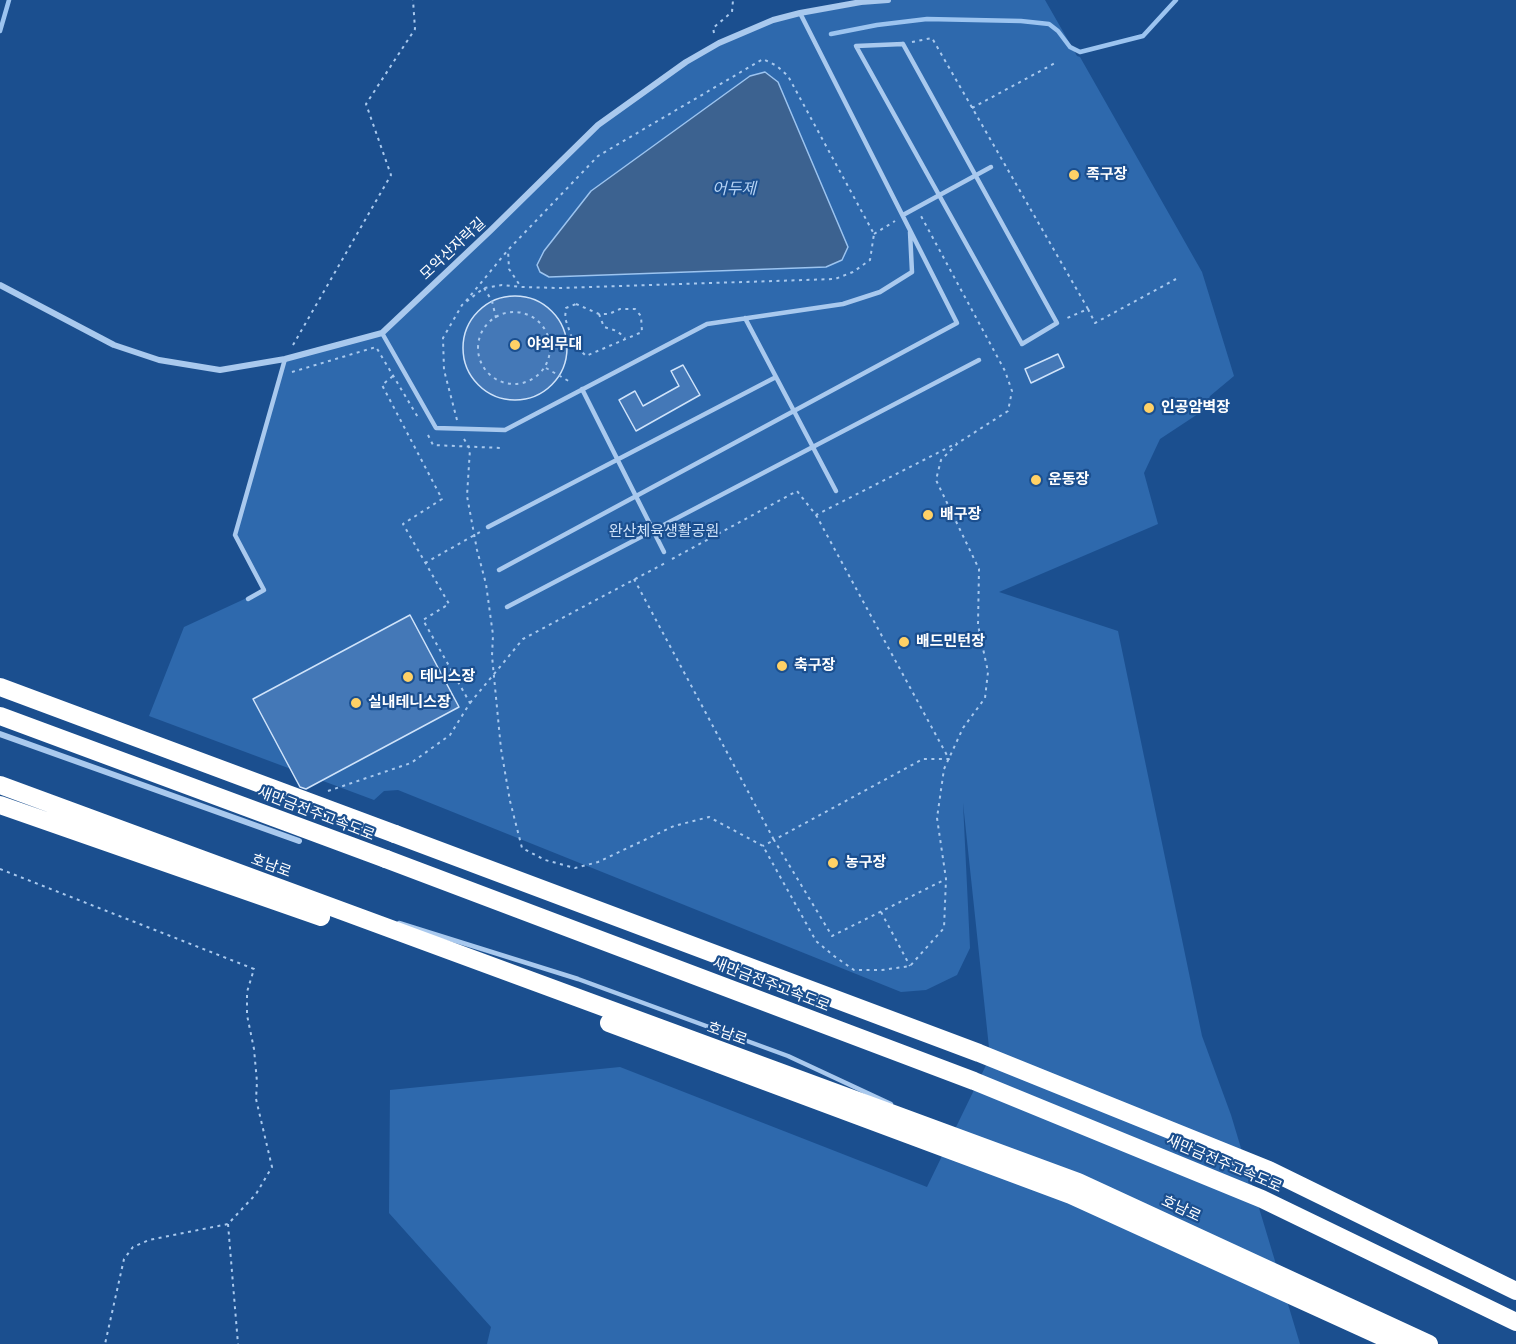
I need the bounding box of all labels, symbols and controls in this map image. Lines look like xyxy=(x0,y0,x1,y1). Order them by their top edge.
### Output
place label: 족구장 xyxy=(1086,166,1127,184)
marker: 족구장 xyxy=(1067,168,1081,182)
water label: 어두제 xyxy=(712,179,756,199)
street label: 모악산자락길 xyxy=(417,214,489,284)
place label: 야외무대 xyxy=(527,336,582,354)
marker: 야외무대 xyxy=(508,338,522,352)
place label: 인공암벽장 xyxy=(1161,399,1230,417)
marker: 인공암벽장 xyxy=(1142,401,1156,415)
place label: 운동장 xyxy=(1048,471,1089,489)
marker: 운동장 xyxy=(1029,473,1043,487)
place label: 배구장 xyxy=(940,506,981,524)
marker: 배구장 xyxy=(921,508,935,522)
park label: 완산체육생활공원 xyxy=(609,523,719,541)
place label: 배드민턴장 xyxy=(916,633,985,651)
marker: 배드민턴장 xyxy=(897,635,911,649)
place label: 축구장 xyxy=(794,657,835,675)
marker: 축구장 xyxy=(775,659,789,673)
place label: 테니스장 xyxy=(420,668,475,686)
marker: 테니스장 xyxy=(401,670,415,684)
place label: 실내테니스장 xyxy=(368,694,451,712)
marker: 실내테니스장 xyxy=(349,696,363,710)
street label: 새만금전주고속도로 xyxy=(255,783,377,845)
street label: 호남로 xyxy=(248,850,294,882)
place label: 농구장 xyxy=(845,854,886,872)
marker: 농구장 xyxy=(826,856,840,870)
street label: 새만금전주고속도로 xyxy=(710,954,832,1016)
street label: 호남로 xyxy=(704,1018,750,1050)
street label: 새만금전주고속도로 xyxy=(1163,1131,1285,1197)
street label: 호남로 xyxy=(1158,1192,1204,1226)

